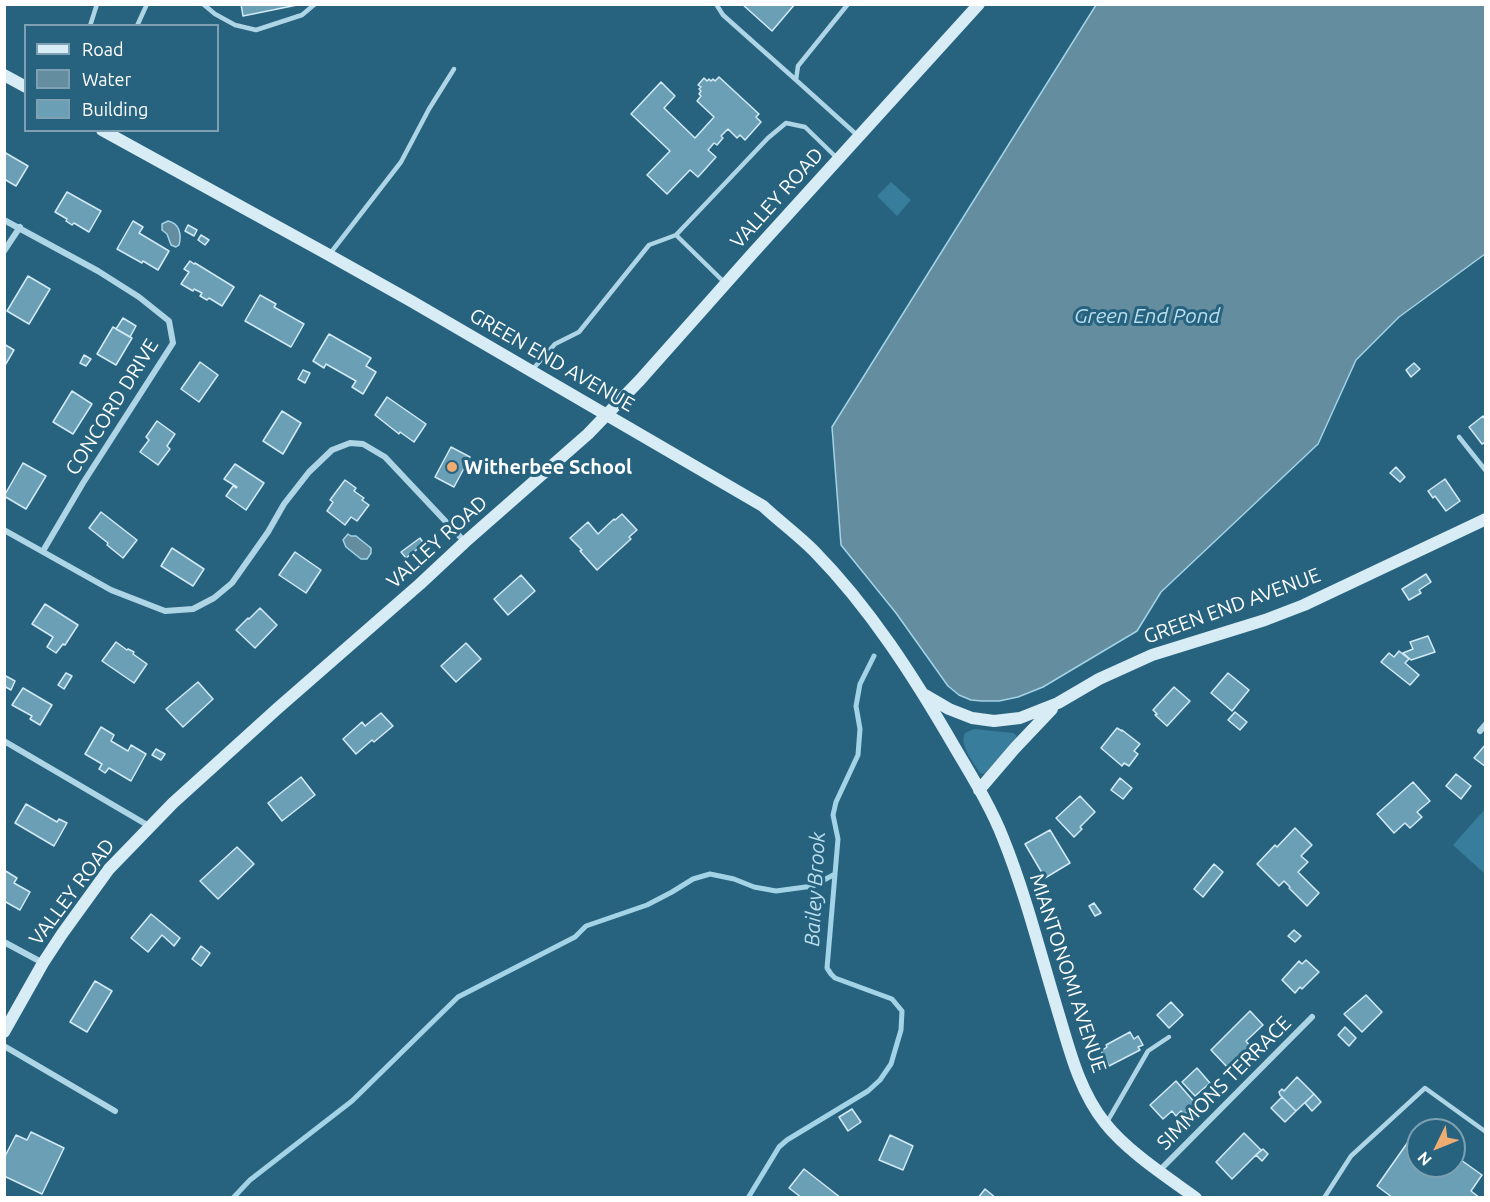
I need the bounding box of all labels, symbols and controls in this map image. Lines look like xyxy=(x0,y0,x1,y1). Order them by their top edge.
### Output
legend xyxy=(24,24,219,132)
text: Road xyxy=(82,39,124,59)
text: Water xyxy=(82,69,131,89)
text: Building xyxy=(82,99,148,119)
street label: VALLEY ROAD xyxy=(725,143,829,253)
street label: GREEN END AVENUE xyxy=(465,303,639,417)
water label: Green End Pond xyxy=(1074,303,1220,329)
street label: CONCORD DRIVE xyxy=(60,334,164,480)
place label: Witherbee School xyxy=(464,455,632,479)
marker: Witherbee School xyxy=(445,460,459,474)
street label: VALLEY ROAD xyxy=(382,490,492,594)
street label: GREEN END AVENUE xyxy=(1140,563,1324,649)
water label: Bailey Brook xyxy=(799,831,831,947)
street label: VALLEY ROAD xyxy=(24,834,120,950)
street label: MIANTONOMI AVENUE xyxy=(1024,870,1112,1076)
street label: SIMMONS TERRACE xyxy=(1152,1011,1296,1155)
north arrow xyxy=(1406,1118,1466,1178)
text: N xyxy=(1414,1148,1435,1169)

